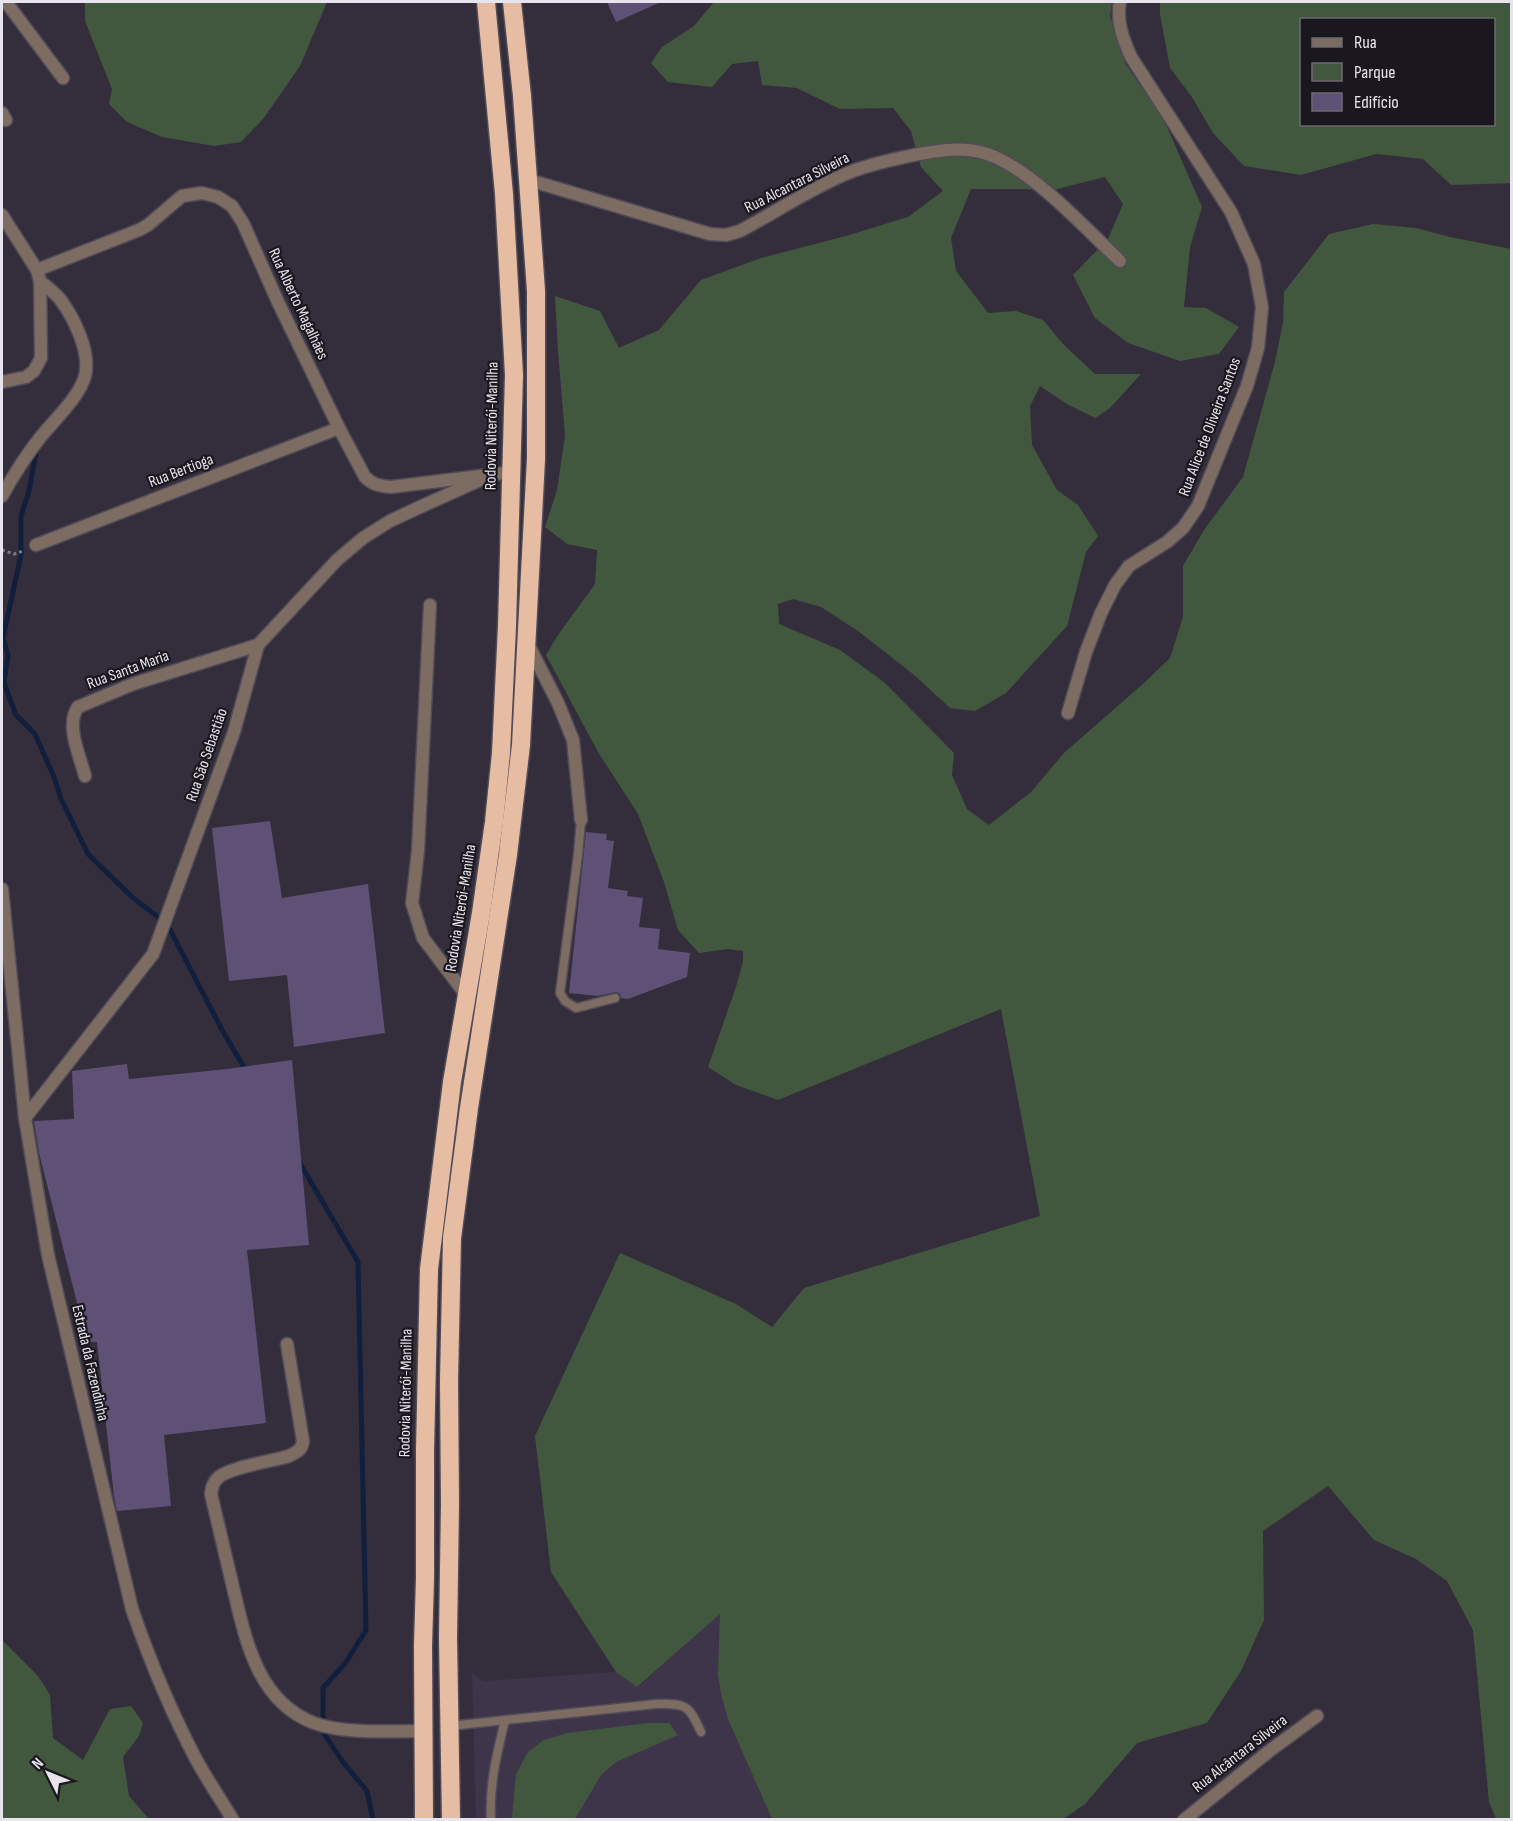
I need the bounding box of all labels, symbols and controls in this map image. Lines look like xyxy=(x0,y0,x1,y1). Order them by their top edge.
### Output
legend xyxy=(1300,18,1495,126)
text: Rua xyxy=(1354,32,1377,53)
text: Parque xyxy=(1354,62,1395,83)
text: Edifício xyxy=(1354,92,1399,113)
street label: Rua Alcantara Silveira xyxy=(741,148,853,218)
street label: Rua Alberto Magalhães xyxy=(264,245,332,363)
street label: Rua Alice de Oliveira Santos xyxy=(1175,355,1245,499)
street label: Rodovia Niterói-Manilha xyxy=(481,362,503,490)
street label: Rua Bertioga xyxy=(146,450,216,492)
street label: Rua Santa Maria xyxy=(85,646,171,694)
street label: Rua São Sebastião xyxy=(182,706,232,804)
street label: Rodovia Niterói-Manilha xyxy=(442,843,480,973)
street label: Estrada da Fazendinha xyxy=(67,1303,113,1423)
street label: Rodovia Niterói-Manilha xyxy=(395,1329,417,1457)
street label: Rua Alcântara Silveira xyxy=(1189,1711,1291,1797)
north arrow xyxy=(18,1743,78,1803)
text: N xyxy=(28,1754,48,1773)

